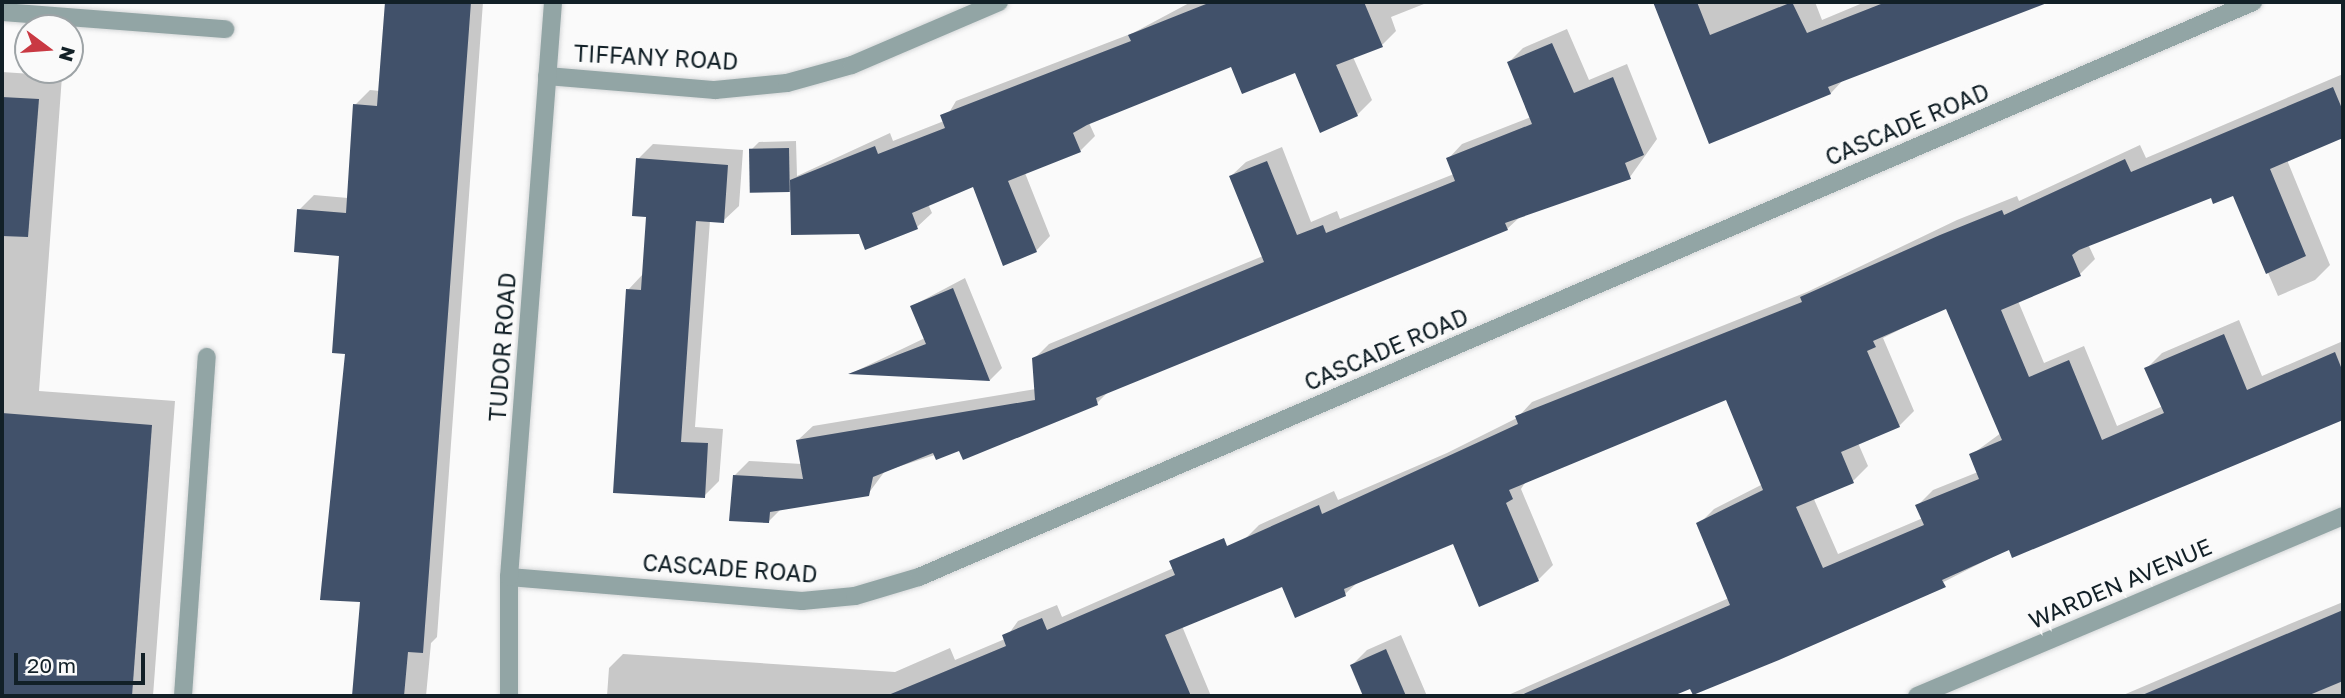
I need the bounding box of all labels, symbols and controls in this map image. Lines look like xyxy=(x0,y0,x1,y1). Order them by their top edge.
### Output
north arrow xyxy=(14,14,84,84)
street label: TIFFANY ROAD xyxy=(573,39,739,75)
text: N xyxy=(55,44,81,64)
street label: CASCADE ROAD xyxy=(1821,77,1993,171)
street label: TUDOR ROAD xyxy=(483,272,521,422)
street label: CASCADE ROAD xyxy=(1300,302,1472,396)
street label: WARDEN AVENUE xyxy=(2024,532,2216,634)
street label: CASCADE ROAD xyxy=(642,548,818,588)
scale bar xyxy=(18,638,149,682)
text: 20 m xyxy=(27,652,76,678)

